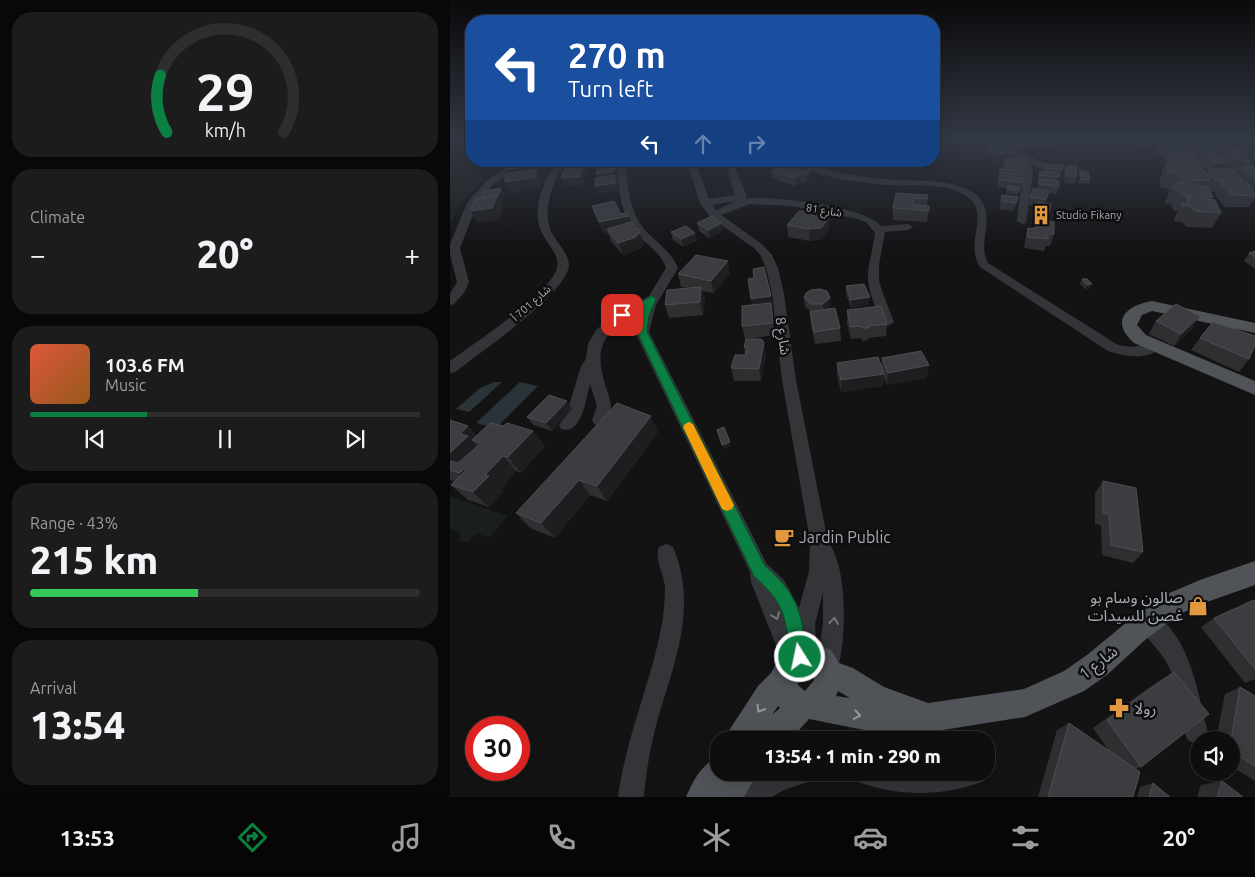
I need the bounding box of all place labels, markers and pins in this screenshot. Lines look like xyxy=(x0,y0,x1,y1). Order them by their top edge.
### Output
building icon: Studio Fikany xyxy=(1030,204,1052,226)
place label: Studio Fikany xyxy=(1056,209,1122,221)
pin xyxy=(601,294,643,336)
cafe icon: Jardin Public xyxy=(773,526,795,548)
place label: Jardin Public xyxy=(799,528,891,546)
place label: صالون وسام بو غصن للسيدات xyxy=(1088,588,1183,625)
shop icon: صالون وسام بو غصن للسيدات xyxy=(1187,595,1209,617)
pharmacy icon: رولا xyxy=(1108,697,1130,719)
place label: رولا xyxy=(1134,699,1156,718)

